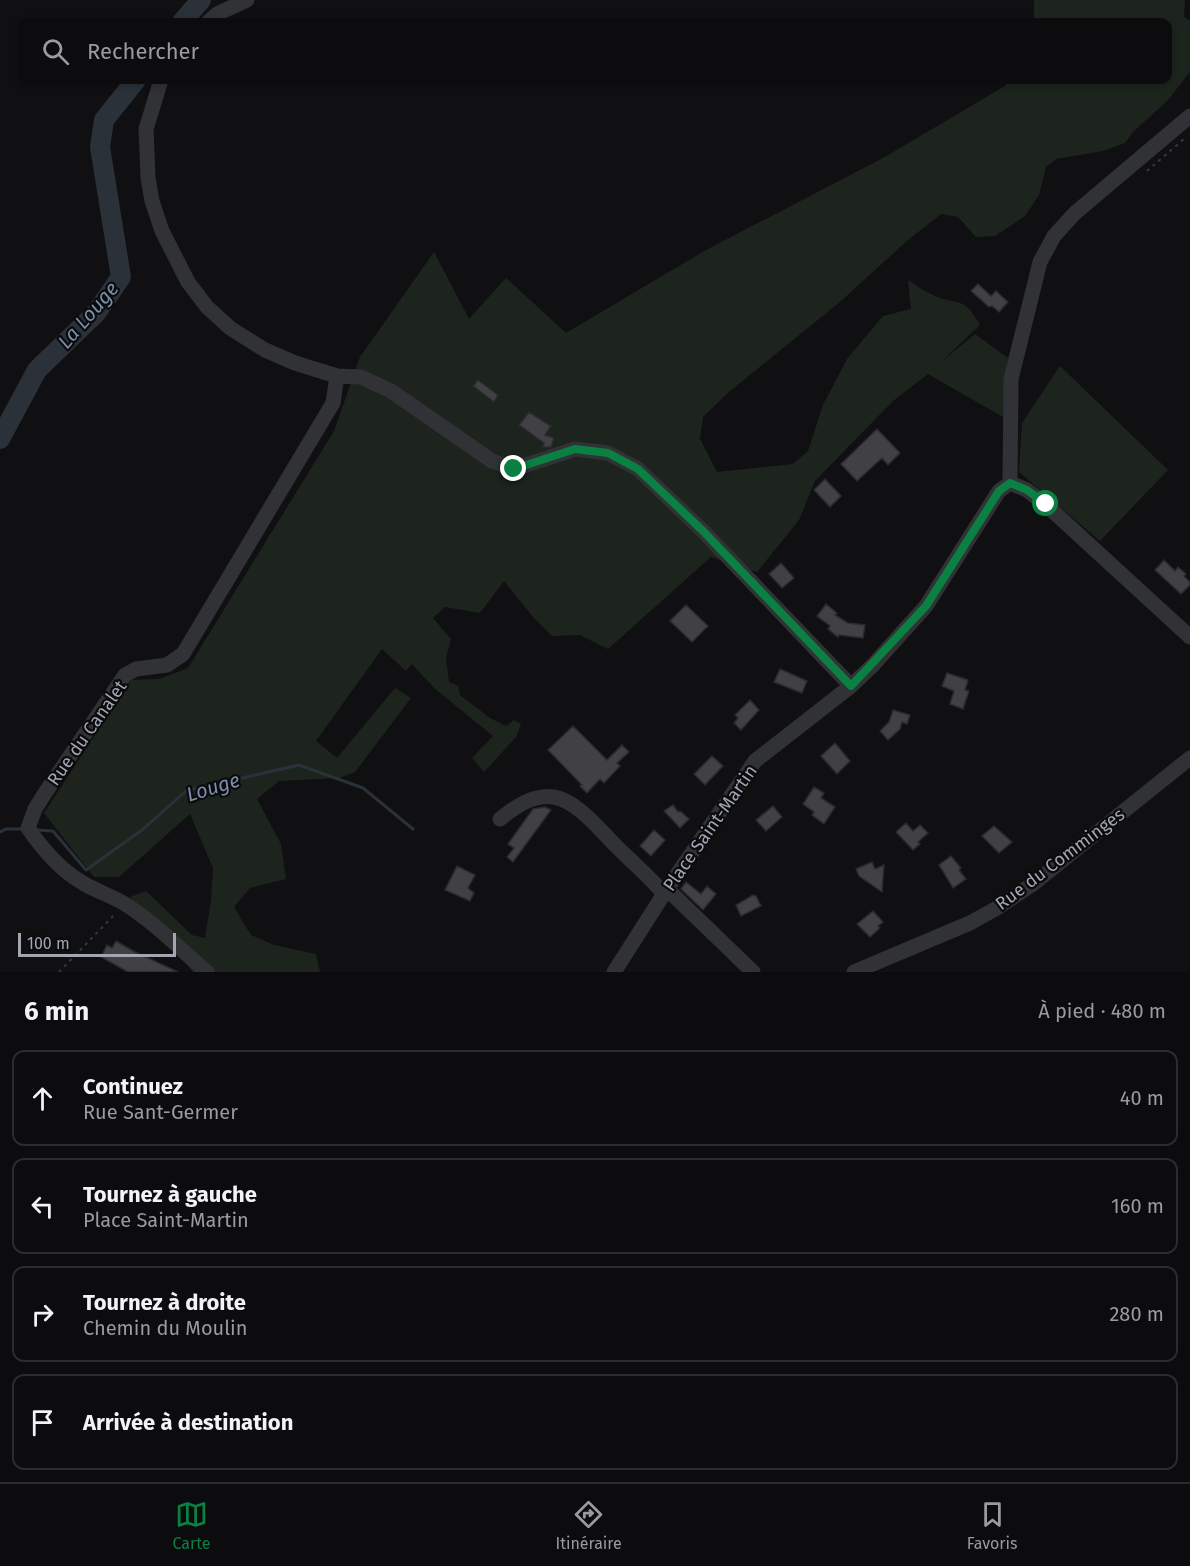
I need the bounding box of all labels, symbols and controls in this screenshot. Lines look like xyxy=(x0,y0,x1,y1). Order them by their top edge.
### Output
search box xyxy=(18,18,1172,84)
icon: search xyxy=(39,35,72,68)
text: Rechercher xyxy=(87,38,199,65)
water label: La Louge xyxy=(53,277,123,353)
route end xyxy=(500,455,526,481)
route start xyxy=(1032,490,1058,516)
street label: Rue du Canalet xyxy=(43,676,132,790)
street label: Place Saint-Martin xyxy=(658,761,762,895)
water label: Louge xyxy=(183,768,243,806)
street label: Rue du Comminges xyxy=(991,803,1129,915)
scale bar xyxy=(18,930,176,958)
text: 100 m xyxy=(27,934,70,953)
text: 6 min xyxy=(24,996,89,1027)
text: À pied · 480 m xyxy=(1038,999,1166,1023)
text: Continuez xyxy=(83,1073,183,1100)
icon: ahead xyxy=(26,1082,59,1115)
text: 40 m xyxy=(1120,1086,1164,1110)
text: Rue Sant-Germer xyxy=(83,1100,238,1124)
text: Tournez à gauche xyxy=(83,1181,257,1208)
icon: left xyxy=(26,1190,59,1223)
text: 160 m xyxy=(1111,1194,1164,1218)
text: Place Saint-Martin xyxy=(83,1208,249,1232)
text: Tournez à droite xyxy=(83,1289,246,1316)
icon: right xyxy=(26,1298,59,1331)
text: 280 m xyxy=(1109,1302,1164,1326)
text: Chemin du Moulin xyxy=(83,1316,247,1340)
icon: arrive xyxy=(26,1406,59,1439)
text: Arrivée à destination xyxy=(83,1409,293,1436)
tab: Carte xyxy=(173,1498,210,1553)
tab: Itinéraire xyxy=(555,1498,622,1553)
tab: Favoris xyxy=(967,1498,1017,1553)

